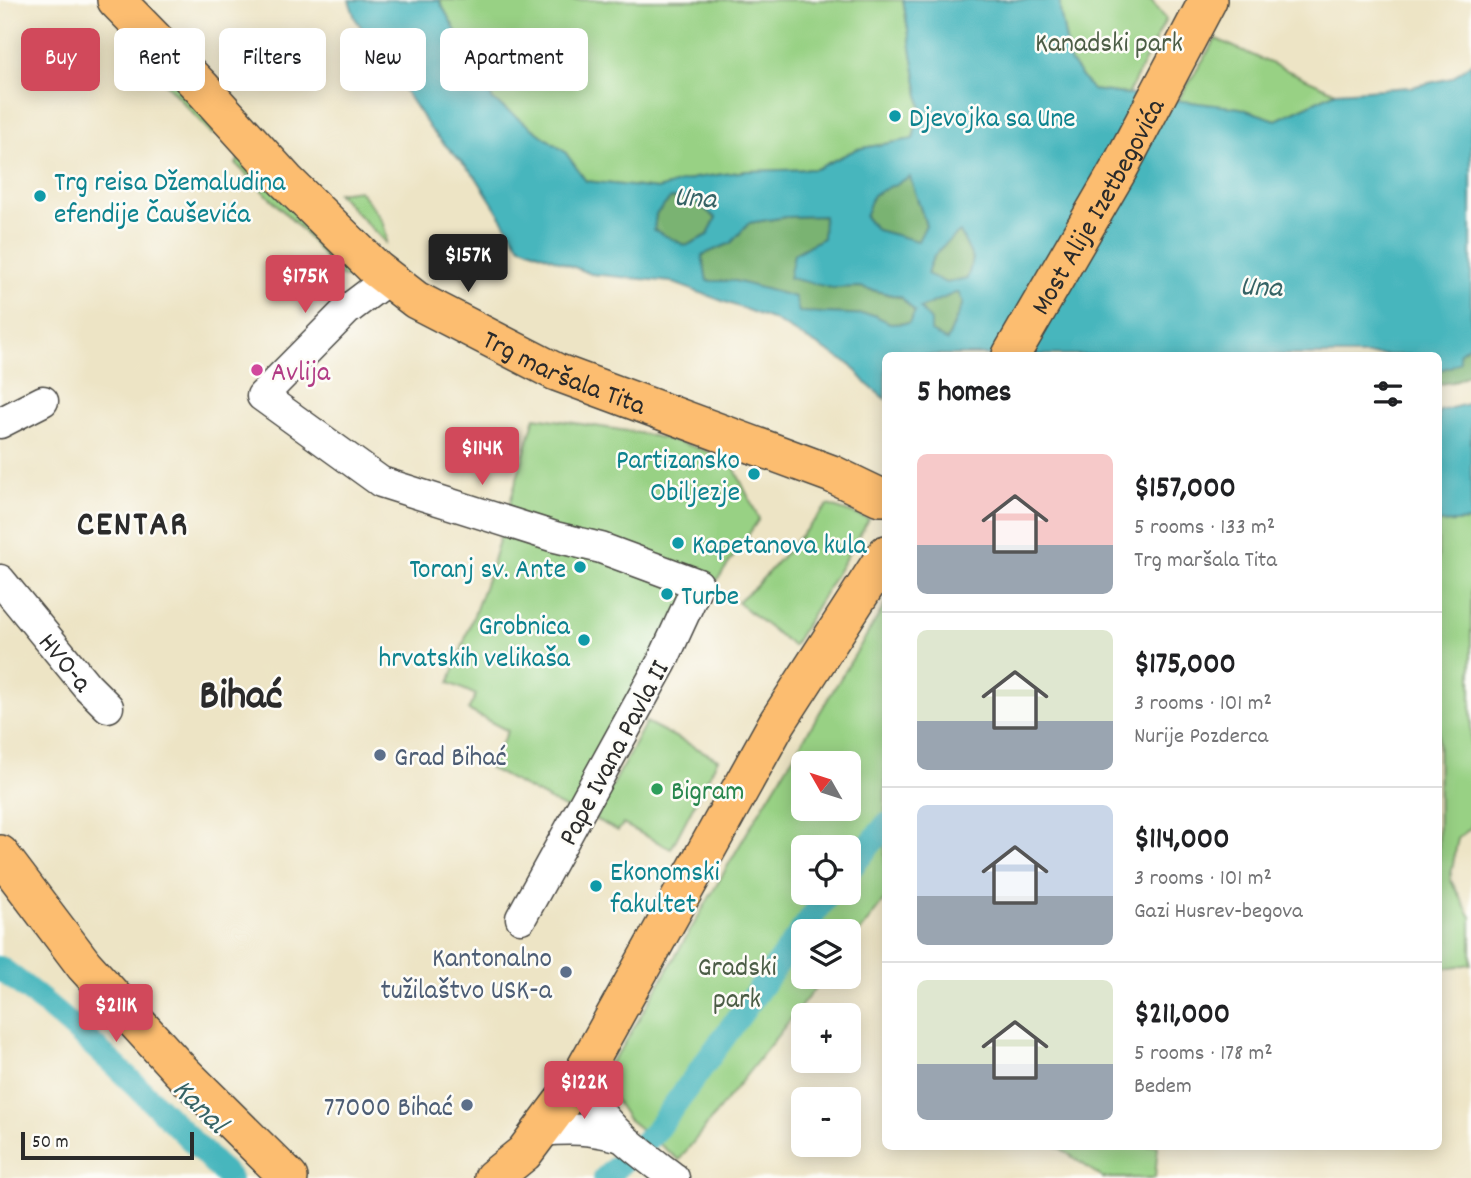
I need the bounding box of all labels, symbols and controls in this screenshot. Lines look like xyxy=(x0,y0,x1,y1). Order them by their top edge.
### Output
park label: Kanadski park xyxy=(1035,26,1183,66)
chip: Buy xyxy=(21,28,100,91)
chip: Rent xyxy=(114,28,205,91)
chip: Filters xyxy=(219,28,326,91)
chip: New xyxy=(340,28,426,91)
chip: Apartment xyxy=(440,28,588,91)
street label: Most Alije Izetbegovića xyxy=(1023,92,1178,324)
place label: Djevojka sa Une xyxy=(909,101,1076,141)
marker: Djevojka sa Une xyxy=(887,108,903,124)
place label: Trg reisa Džemaludina efendije Čauševića xyxy=(54,165,286,237)
water label: Una xyxy=(672,178,719,224)
marker: Trg reisa Džemaludina efendije Čauševića xyxy=(32,188,48,204)
pin: $157K xyxy=(419,234,517,294)
text: $157K xyxy=(445,240,491,273)
pin: $175K xyxy=(256,256,354,315)
text: $175K xyxy=(282,261,328,294)
water label: Una xyxy=(1238,267,1285,312)
street label: Trg maršala Tita xyxy=(474,322,651,429)
place label: Avlija xyxy=(271,355,331,395)
marker: Avlija xyxy=(249,362,265,378)
text: 5 homes xyxy=(917,373,1011,416)
icon: filters xyxy=(1369,375,1407,413)
pin: $114K xyxy=(433,428,531,487)
text: $114K xyxy=(461,433,503,466)
place label: Partizansko Obiljezje xyxy=(616,443,740,515)
marker: Partizansko Obiljezje xyxy=(746,466,762,482)
text: $157,000 xyxy=(1134,469,1236,512)
icon: home xyxy=(973,482,1057,566)
district label: CENTAR xyxy=(77,502,189,552)
text: 5 rooms · 133 m² xyxy=(1134,512,1275,545)
place label: Kapetanova kula xyxy=(692,528,868,568)
marker: Kapetanova kula xyxy=(670,535,686,551)
text: Trg maršala Tita xyxy=(1134,545,1277,578)
place label: Toranj sv. Ante xyxy=(409,552,566,592)
marker: Toranj sv. Ante xyxy=(572,559,588,575)
place label: Turbe xyxy=(681,579,739,619)
marker: Turbe xyxy=(659,586,675,602)
place label: Grobnica hrvatskih velikaša xyxy=(378,609,571,681)
street label: HVO-a xyxy=(26,626,100,703)
marker: Grobnica hrvatskih velikaša xyxy=(576,632,592,648)
text: $175,000 xyxy=(1134,645,1236,688)
street label: Pape Ivana Pavla II xyxy=(551,654,682,854)
icon: home xyxy=(973,658,1057,742)
district label: Bihać xyxy=(199,669,283,729)
text: 3 rooms · 101 m² xyxy=(1134,688,1272,721)
text: Nurije Pozderca xyxy=(1134,721,1268,754)
place label: Grad Bihać xyxy=(394,740,507,780)
marker: Grad Bihać xyxy=(372,747,388,763)
north arrow xyxy=(791,751,861,821)
map controls xyxy=(791,751,861,1157)
place label: Bigram xyxy=(671,774,744,814)
marker: Bigram xyxy=(649,781,665,797)
text: $114,000 xyxy=(1134,820,1230,863)
icon: home xyxy=(973,833,1057,917)
button: locate xyxy=(791,835,861,905)
place label: Ekonomski fakultet xyxy=(610,855,720,927)
text: 3 rooms · 101 m² xyxy=(1134,863,1272,896)
marker: Ekonomski fakultet xyxy=(588,878,604,894)
text: Gazi Husrev-begova xyxy=(1134,896,1303,929)
button: layers xyxy=(791,919,861,989)
place label: Kantonalno tužilaštvo USK-a xyxy=(381,941,553,1013)
park label: Gradski park xyxy=(697,950,777,1022)
marker: Kantonalno tužilaštvo USK-a xyxy=(558,964,574,980)
pin: $211K xyxy=(67,984,165,1044)
text: $211K xyxy=(95,990,137,1023)
text: $211,000 xyxy=(1134,995,1230,1038)
button: + xyxy=(791,1003,861,1073)
icon: home xyxy=(973,1008,1057,1092)
text: 5 rooms · 178 m² xyxy=(1134,1038,1273,1071)
pin: $122K xyxy=(535,1062,633,1121)
text: $122K xyxy=(560,1067,608,1100)
water label: Kanal xyxy=(160,1071,237,1148)
text: Bedem xyxy=(1134,1071,1192,1104)
button: − xyxy=(791,1087,861,1157)
place label: 77000 Bihać xyxy=(324,1090,453,1130)
marker: 77000 Bihać xyxy=(459,1097,475,1113)
scale bar xyxy=(21,1129,194,1161)
text: 50 m xyxy=(32,1130,69,1157)

